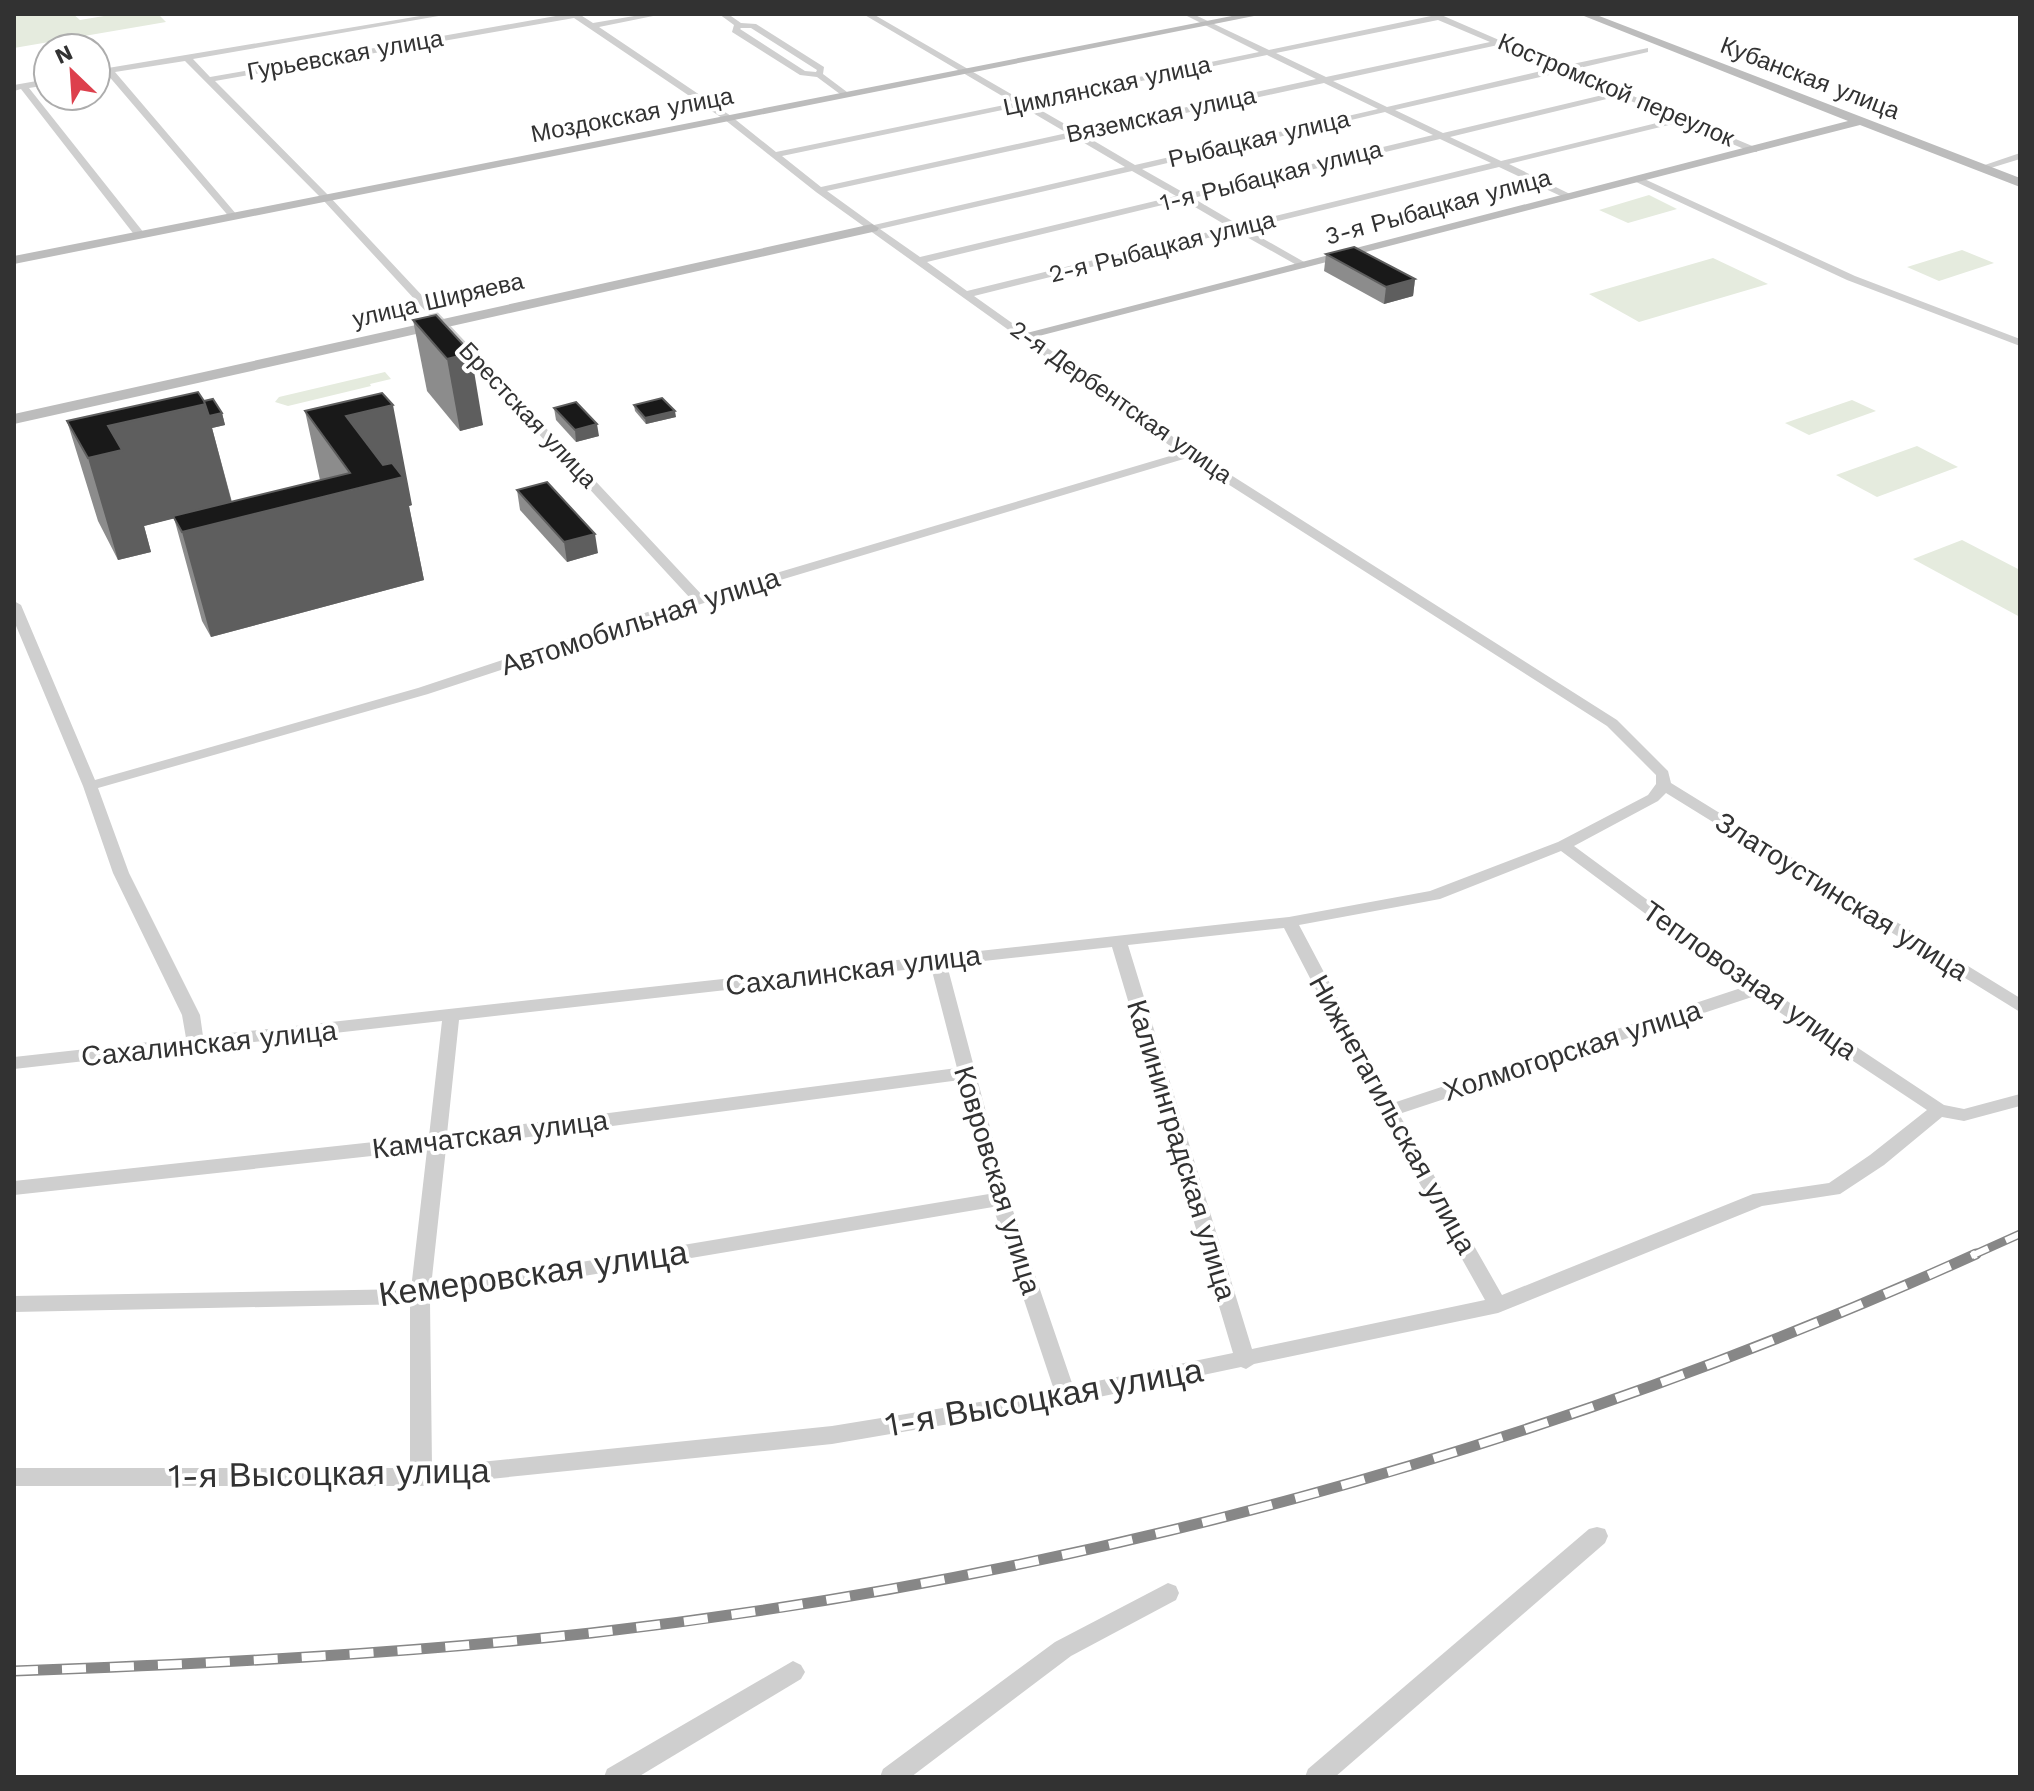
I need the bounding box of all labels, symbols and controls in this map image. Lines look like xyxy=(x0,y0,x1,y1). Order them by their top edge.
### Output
street label: Гурьевская улица xyxy=(245,24,446,86)
street label: Костромской переулок xyxy=(1494,28,1739,153)
street label: Кубанская улица xyxy=(1716,31,1904,125)
north arrow xyxy=(32,32,112,112)
text: N xyxy=(51,40,76,69)
street label: Цимлянская улица xyxy=(1001,50,1214,122)
street label: Вяземская улица xyxy=(1064,81,1259,149)
street label: Моздокская улица xyxy=(528,82,736,148)
street label: Рыбацкая улица xyxy=(1166,104,1353,173)
street label: 1-я Рыбацкая улица xyxy=(1157,135,1386,217)
street label: 3-я Рыбацкая улица xyxy=(1322,163,1555,251)
street label: 2-я Рыбацкая улица xyxy=(1046,205,1279,289)
street label: улица Ширяева xyxy=(350,267,527,333)
street label: 2-я Дербентская улица xyxy=(1005,315,1238,490)
street label: Брестская улица xyxy=(453,336,603,494)
street label: Автомобильная улица xyxy=(497,561,784,682)
street label: Златоустинская улица xyxy=(1709,805,1975,988)
street label: Тепловозная улица xyxy=(1636,894,1864,1067)
street label: Сахалинская улица xyxy=(724,938,983,1003)
street label: Нижнетагильская улица xyxy=(1302,969,1483,1260)
street label: Холмогорская улица xyxy=(1439,993,1706,1108)
street label: Калининградская улица xyxy=(1120,996,1243,1305)
street label: Сахалинская улица xyxy=(80,1014,339,1073)
street label: Ковровская улица xyxy=(947,1062,1048,1298)
street label: Камчатская улица xyxy=(370,1104,610,1165)
street label: Кемеровская улица xyxy=(376,1232,690,1314)
street label: 1-я Высоцкая улица xyxy=(882,1349,1206,1445)
street label: 1-я Высоцкая улица xyxy=(168,1450,490,1496)

